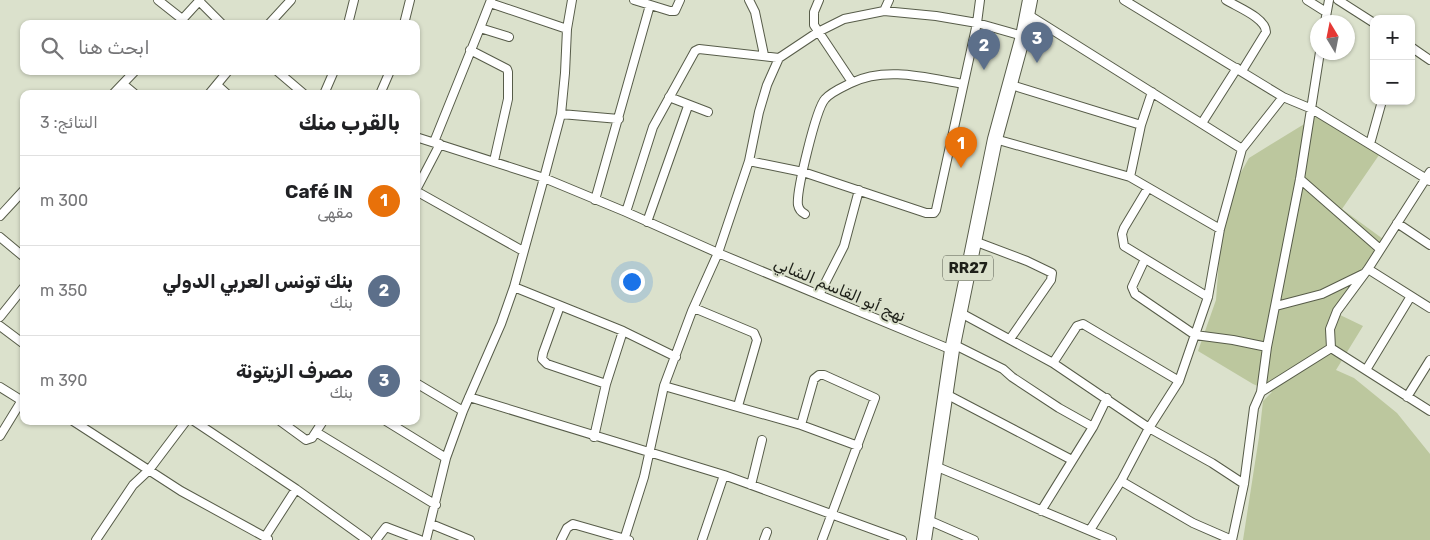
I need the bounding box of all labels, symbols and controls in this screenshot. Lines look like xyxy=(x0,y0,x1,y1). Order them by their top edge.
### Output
north arrow xyxy=(1310,15,1355,60)
map controls xyxy=(1370,15,1415,105)
button: + xyxy=(1370,15,1415,60)
search box xyxy=(20,20,420,75)
pin: 3 xyxy=(1021,22,1053,63)
pin: 2 xyxy=(968,29,1000,70)
icon: search xyxy=(38,34,66,62)
text: ابحث هنا xyxy=(78,36,150,59)
button: − xyxy=(1370,60,1415,105)
text: بالقرب منك xyxy=(299,110,400,135)
text: النتائج: 3 xyxy=(40,113,98,132)
pin: 1 xyxy=(945,127,977,168)
text: Café IN xyxy=(285,180,353,203)
text: 300 m xyxy=(40,191,88,210)
text: 1 xyxy=(380,191,388,210)
text: مقهى xyxy=(317,203,353,222)
street label: نهج أبو القاسم الشابي xyxy=(770,253,908,329)
road number: RR27 xyxy=(943,256,993,280)
your location xyxy=(619,269,645,295)
text: بنك تونس العربي الدولي xyxy=(163,270,353,293)
text: 350 m xyxy=(40,281,87,300)
text: 2 xyxy=(379,281,389,300)
text: بنك xyxy=(329,293,353,312)
text: مصرف الزيتونة xyxy=(236,360,353,383)
text: 390 m xyxy=(40,371,87,390)
text: 3 xyxy=(379,371,389,390)
text: بنك xyxy=(329,383,353,402)

